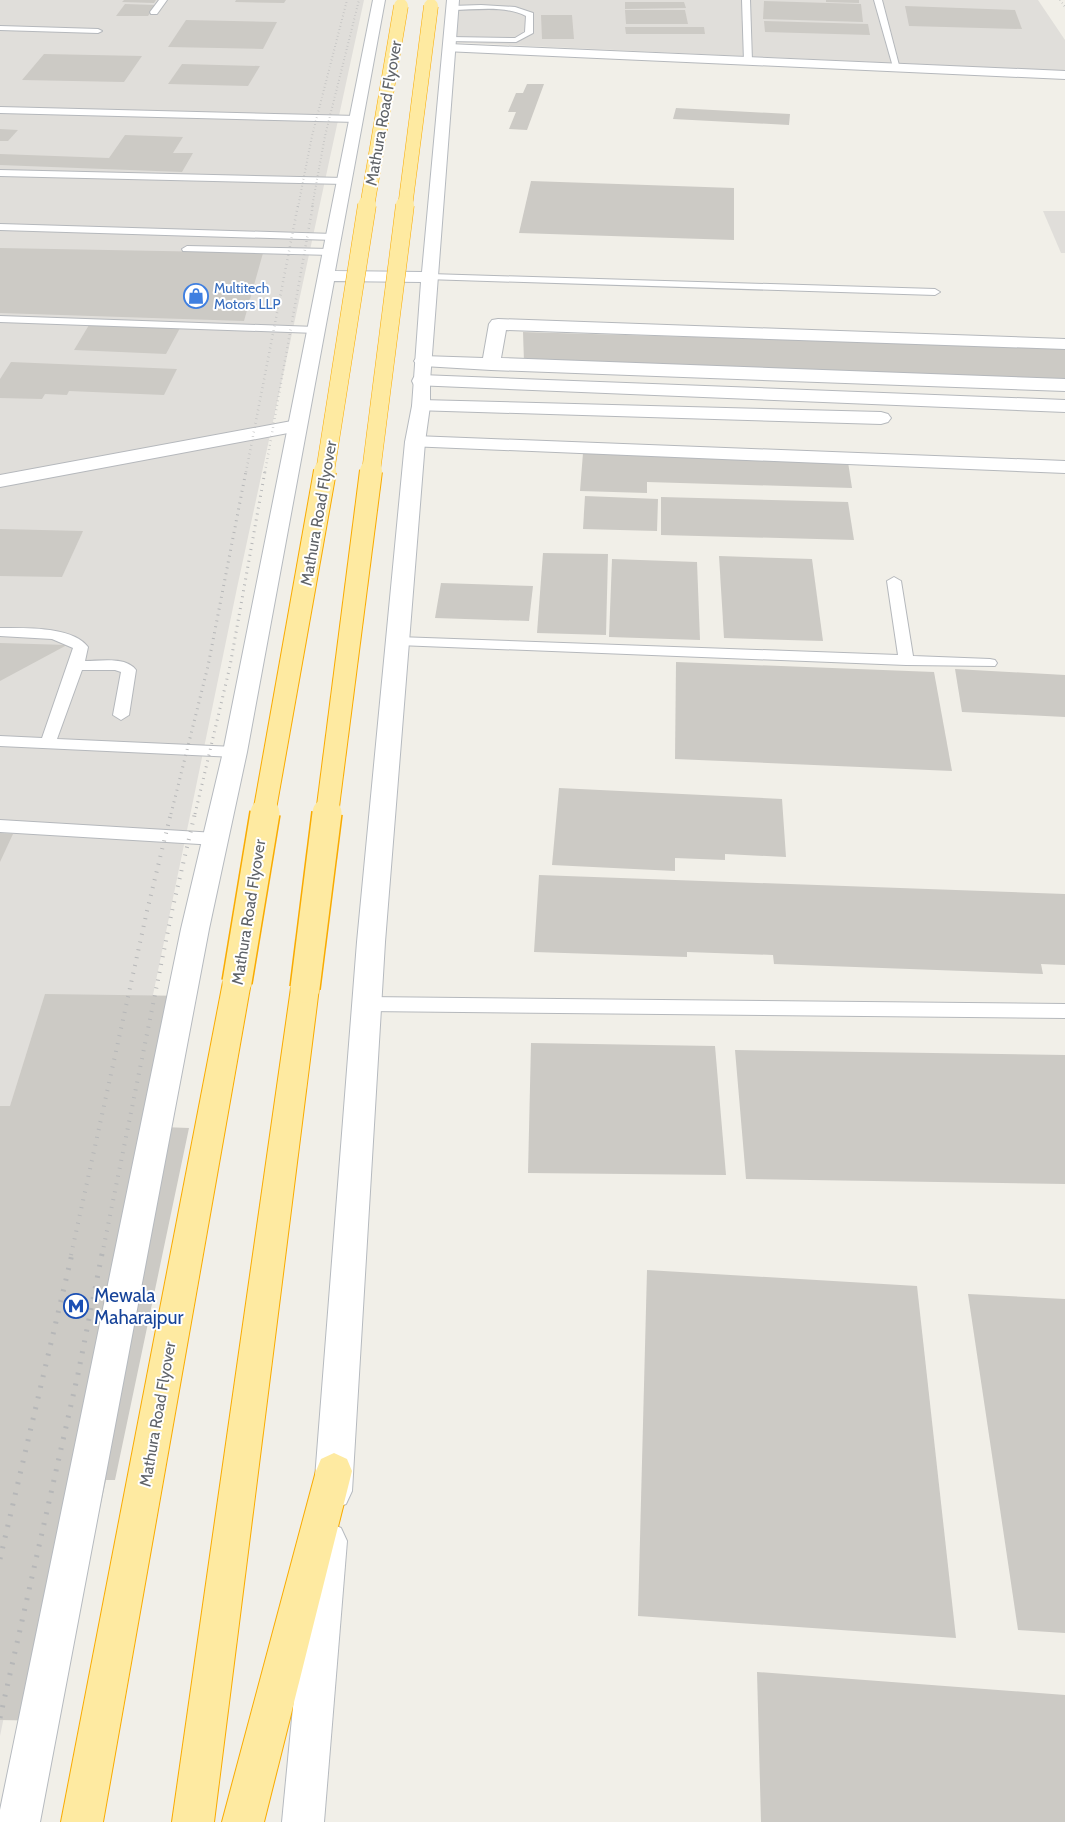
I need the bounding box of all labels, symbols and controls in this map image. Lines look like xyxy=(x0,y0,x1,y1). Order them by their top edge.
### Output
street label: Mathura Road Flyover xyxy=(361,38,406,187)
place label: Multitech Motors LLP xyxy=(214,279,281,313)
shop icon: Multitech Motors LLP xyxy=(183,283,209,309)
street label: Mathura Road Flyover xyxy=(296,438,341,587)
street label: Mathura Road Flyover xyxy=(228,837,270,986)
place label: Mewala Maharajpur xyxy=(94,1284,183,1329)
metro station icon: Mewala Maharajpur xyxy=(63,1293,89,1319)
street label: Mathura Road Flyover xyxy=(135,1339,180,1488)

